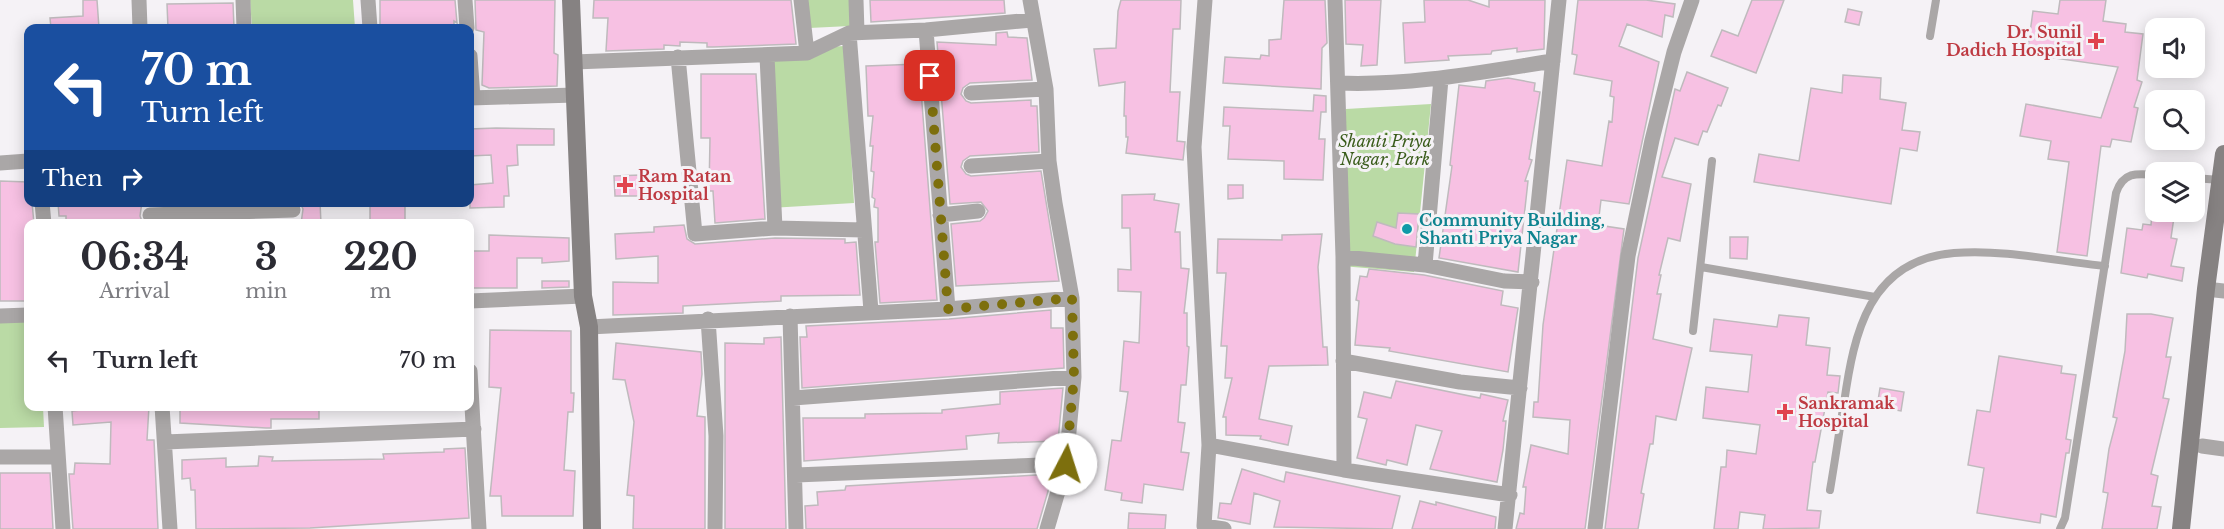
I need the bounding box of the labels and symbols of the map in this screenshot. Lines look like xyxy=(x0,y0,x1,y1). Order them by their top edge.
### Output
place label: Dr. Sunil Dadich Hospital xyxy=(1946,22,2082,60)
marker: Dr. Sunil Dadich Hospital xyxy=(2087,32,2105,50)
pin xyxy=(904,50,955,101)
park label: Shanti Priya Nagar, Park xyxy=(1338,131,1432,169)
place label: Ram Ratan Hospital xyxy=(638,166,732,204)
marker: Ram Ratan Hospital xyxy=(616,176,634,194)
place label: Community Building, Shanti Priya Nagar xyxy=(1419,210,1605,248)
marker: Community Building, Shanti Priya Nagar xyxy=(1400,222,1414,236)
place label: Sankramak Hospital xyxy=(1798,393,1895,431)
marker: Sankramak Hospital xyxy=(1776,403,1794,421)
position arrow xyxy=(1034,432,1098,496)

